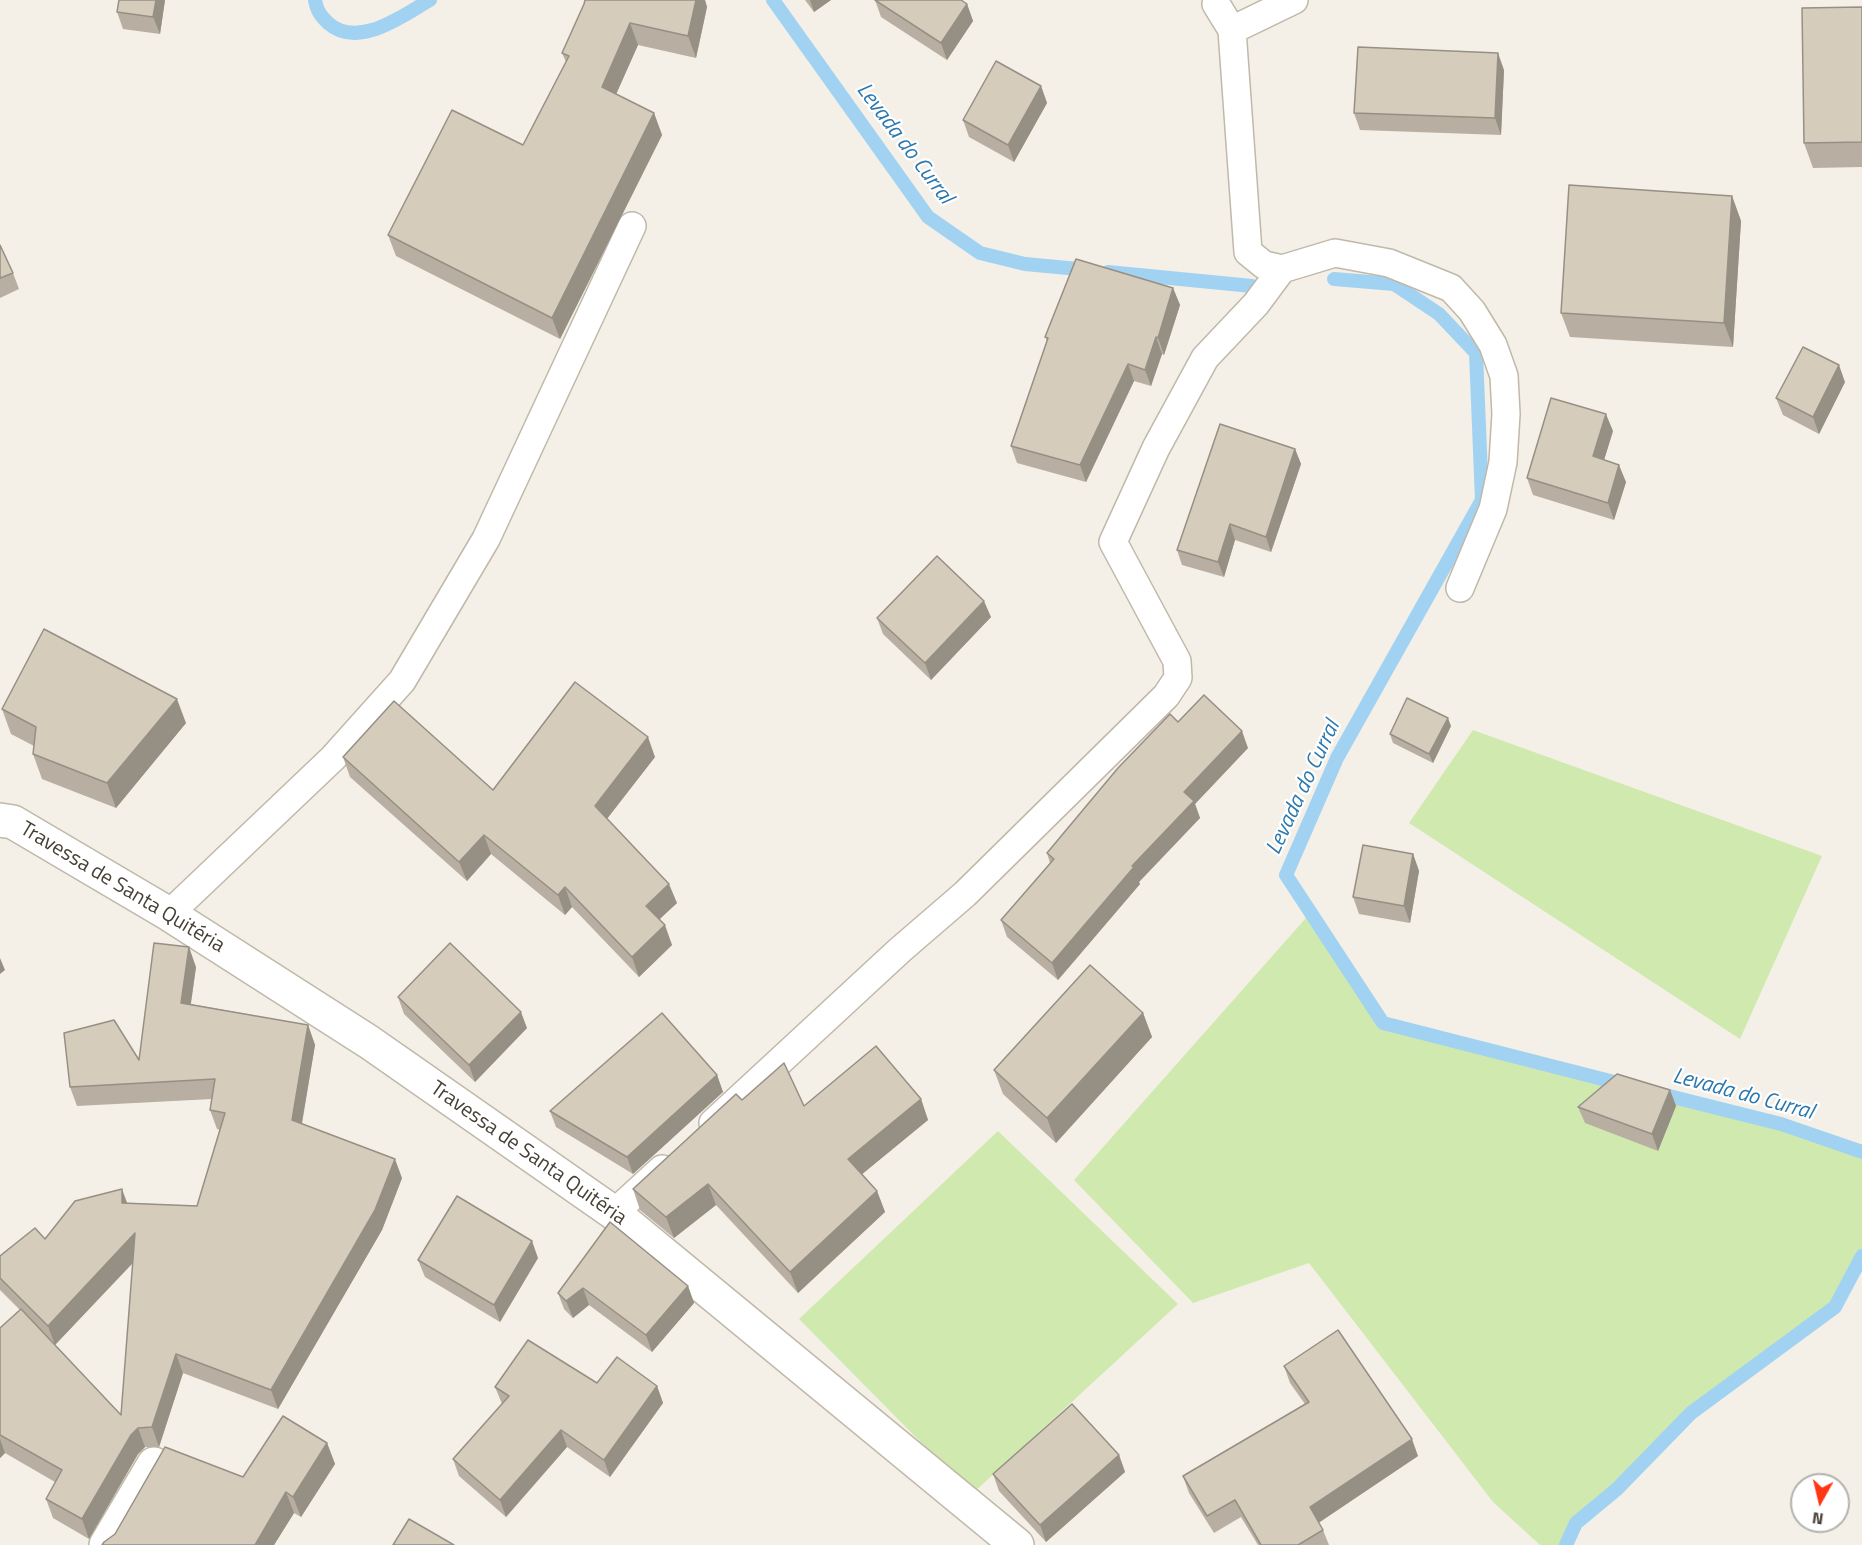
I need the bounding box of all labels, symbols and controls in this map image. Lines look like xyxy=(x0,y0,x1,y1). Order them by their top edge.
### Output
water label: Levada do Curral xyxy=(850,78,958,210)
water label: Levada do Curral xyxy=(1261,717,1347,859)
street label: Travessa de Santa Quitéria xyxy=(15,817,229,959)
water label: Levada do Curral xyxy=(1670,1064,1816,1126)
street label: Travessa de Santa Quitéria xyxy=(425,1077,631,1231)
north arrow xyxy=(1790,1473,1850,1533)
text: N xyxy=(1811,1506,1825,1531)

